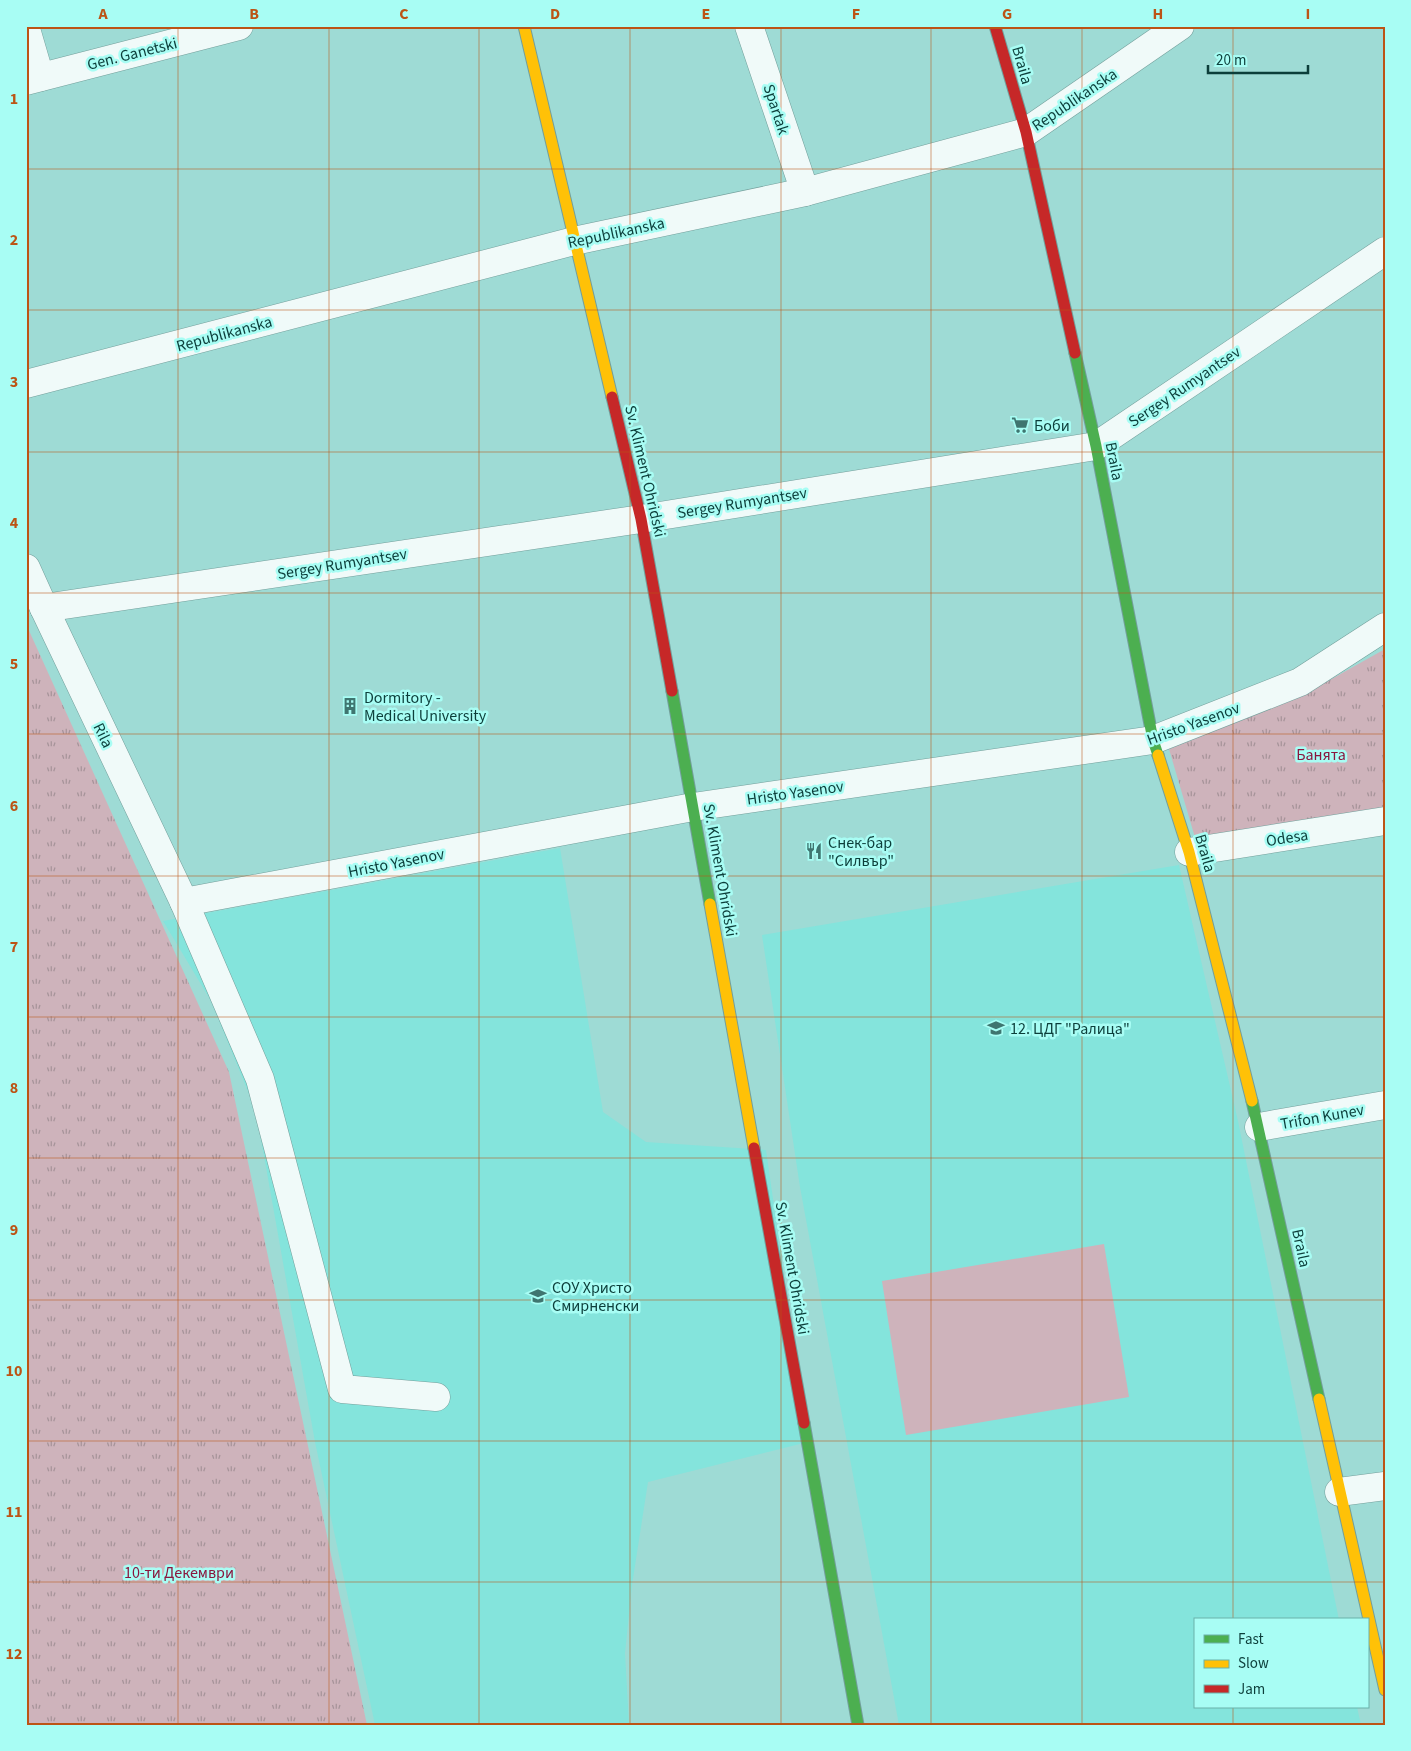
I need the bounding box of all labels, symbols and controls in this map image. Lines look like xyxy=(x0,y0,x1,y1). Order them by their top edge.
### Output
text: A xyxy=(97,3,108,25)
text: B xyxy=(249,3,259,25)
text: C xyxy=(399,3,409,25)
text: D xyxy=(550,3,560,25)
text: E xyxy=(702,3,710,25)
text: F xyxy=(852,3,860,25)
text: G xyxy=(1002,3,1012,25)
text: H xyxy=(1153,3,1163,25)
text: I xyxy=(1306,3,1310,25)
street label: Gen. Ganetski xyxy=(85,32,180,76)
scale bar xyxy=(1208,42,1308,74)
street label: Braila xyxy=(1006,44,1038,87)
text: 20 m xyxy=(1216,50,1246,71)
street label: Republikanska xyxy=(1028,63,1122,136)
street label: Spartak xyxy=(758,81,795,137)
text: 1 xyxy=(10,88,18,110)
street label: Republikanska xyxy=(566,212,667,254)
text: 2 xyxy=(10,229,18,251)
street label: Republikanska xyxy=(174,311,275,357)
street label: Sergey Rumyantsev xyxy=(1124,341,1245,433)
text: 3 xyxy=(10,371,18,393)
street label: Sv. Kliment Ohridski xyxy=(619,403,671,539)
supermarket icon: Боби xyxy=(1010,415,1030,435)
place label: Боби xyxy=(1034,415,1070,437)
street label: Braila xyxy=(1100,440,1129,482)
street label: Sergey Rumyantsev xyxy=(676,482,809,524)
text: 4 xyxy=(10,512,19,534)
street label: Sergey Rumyantsev xyxy=(276,543,409,585)
text: 5 xyxy=(10,653,18,675)
place label: Dormitory - Medical University xyxy=(364,687,487,727)
building icon: Dormitory - Medical University xyxy=(340,696,360,716)
street label: Hristo Yasenov xyxy=(1144,697,1243,751)
street label: Rila xyxy=(88,719,119,752)
park label: Банята xyxy=(1296,744,1346,766)
street label: Hristo Yasenov xyxy=(745,775,845,811)
text: 6 xyxy=(10,795,18,817)
street label: Sv. Kliment Ohridski xyxy=(697,802,743,938)
street label: Odesa xyxy=(1265,824,1310,852)
place label: Снек-бар "Силвър" xyxy=(828,832,894,872)
street label: Braila xyxy=(1189,832,1221,875)
restaurant icon: Снек-бар "Силвър" xyxy=(804,841,824,861)
street label: Hristo Yasenov xyxy=(346,843,447,883)
text: 7 xyxy=(10,936,18,958)
school or university icon: 12. ЦДГ "Ралица" xyxy=(986,1018,1006,1038)
place label: 12. ЦДГ "Ралица" xyxy=(1010,1018,1130,1040)
text: 8 xyxy=(10,1077,18,1099)
street label: Trifon Kunev xyxy=(1279,1099,1366,1135)
street label: Sv. Kliment Ohridski xyxy=(769,1200,815,1336)
text: 9 xyxy=(10,1219,18,1241)
street label: Braila xyxy=(1286,1227,1316,1269)
place label: СОУ Христо Смирненски xyxy=(552,1277,639,1317)
school or university icon: СОУ Христо Смирненски xyxy=(528,1286,548,1306)
text: 10 xyxy=(6,1360,22,1382)
text: 11 xyxy=(6,1501,22,1523)
park label: 10-ти Декември xyxy=(124,1562,234,1584)
legend xyxy=(1194,1618,1368,1708)
text: Fast xyxy=(1238,1629,1264,1650)
text: 12 xyxy=(6,1643,22,1665)
text: Slow xyxy=(1238,1653,1269,1674)
text: Jam xyxy=(1238,1679,1265,1700)

